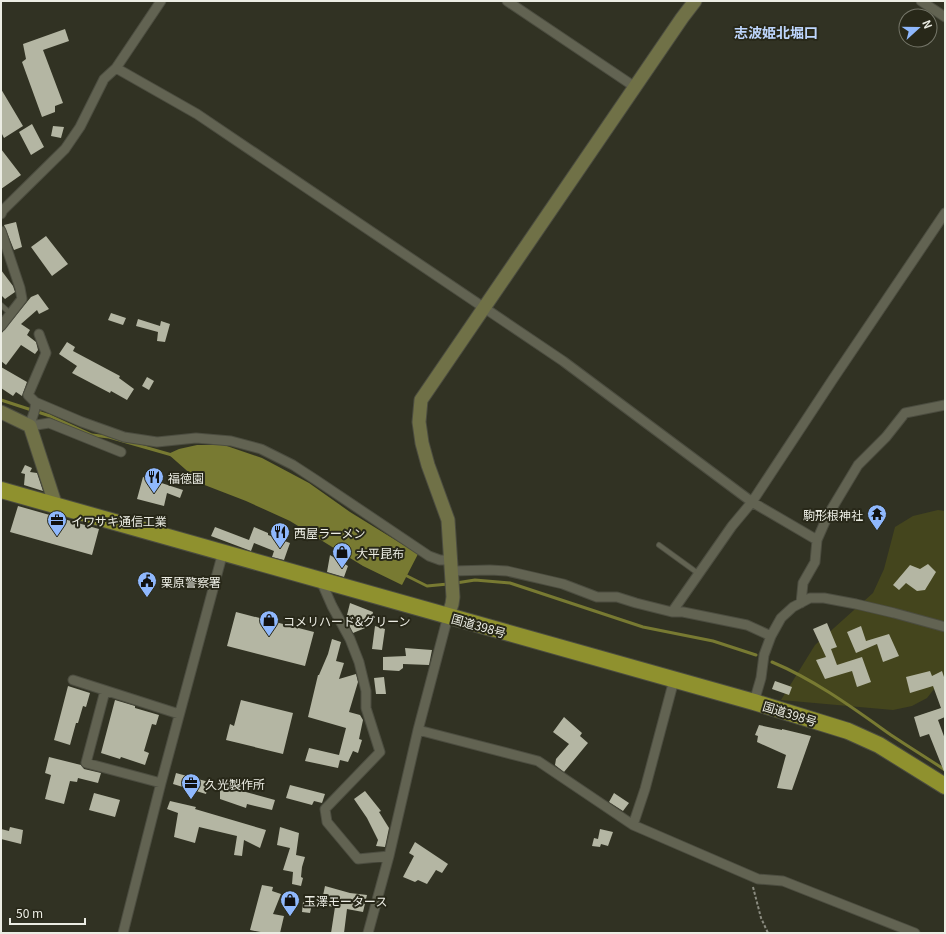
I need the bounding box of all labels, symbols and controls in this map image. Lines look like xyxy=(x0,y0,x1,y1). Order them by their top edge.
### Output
north arrow xyxy=(898,8,938,48)
text: N xyxy=(919,17,937,31)
district label: 志波姫北堀口 xyxy=(734,22,818,42)
restaurant icon: 福徳園 xyxy=(143,466,165,494)
place label: 福徳園 xyxy=(168,469,204,486)
temple icon: 駒形根神社 xyxy=(866,503,888,531)
place label: 駒形根神社 xyxy=(803,506,863,523)
office icon: イワサキ通信工業 xyxy=(46,509,68,537)
place label: イワサキ通信工業 xyxy=(71,512,167,529)
restaurant icon: 西屋ラーメン xyxy=(269,521,291,549)
place label: 西屋ラーメン xyxy=(294,524,366,541)
shop icon: 大平昆布 xyxy=(331,541,353,569)
place label: 大平昆布 xyxy=(356,544,404,561)
public building icon: 栗原警察署 xyxy=(136,570,158,598)
place label: 栗原警察署 xyxy=(161,573,221,590)
shop icon: コメリハード&グリーン xyxy=(258,609,280,637)
street label: 国道398号 xyxy=(450,609,508,641)
place label: コメリハード&グリーン xyxy=(283,612,411,629)
street label: 国道398号 xyxy=(761,697,819,729)
office icon: 久光製作所 xyxy=(180,772,202,800)
place label: 久光製作所 xyxy=(205,775,265,792)
shop icon: 玉澤モータース xyxy=(279,889,301,917)
place label: 玉澤モータース xyxy=(304,892,387,909)
scale bar xyxy=(10,900,85,926)
text: 50 m xyxy=(16,904,43,921)

